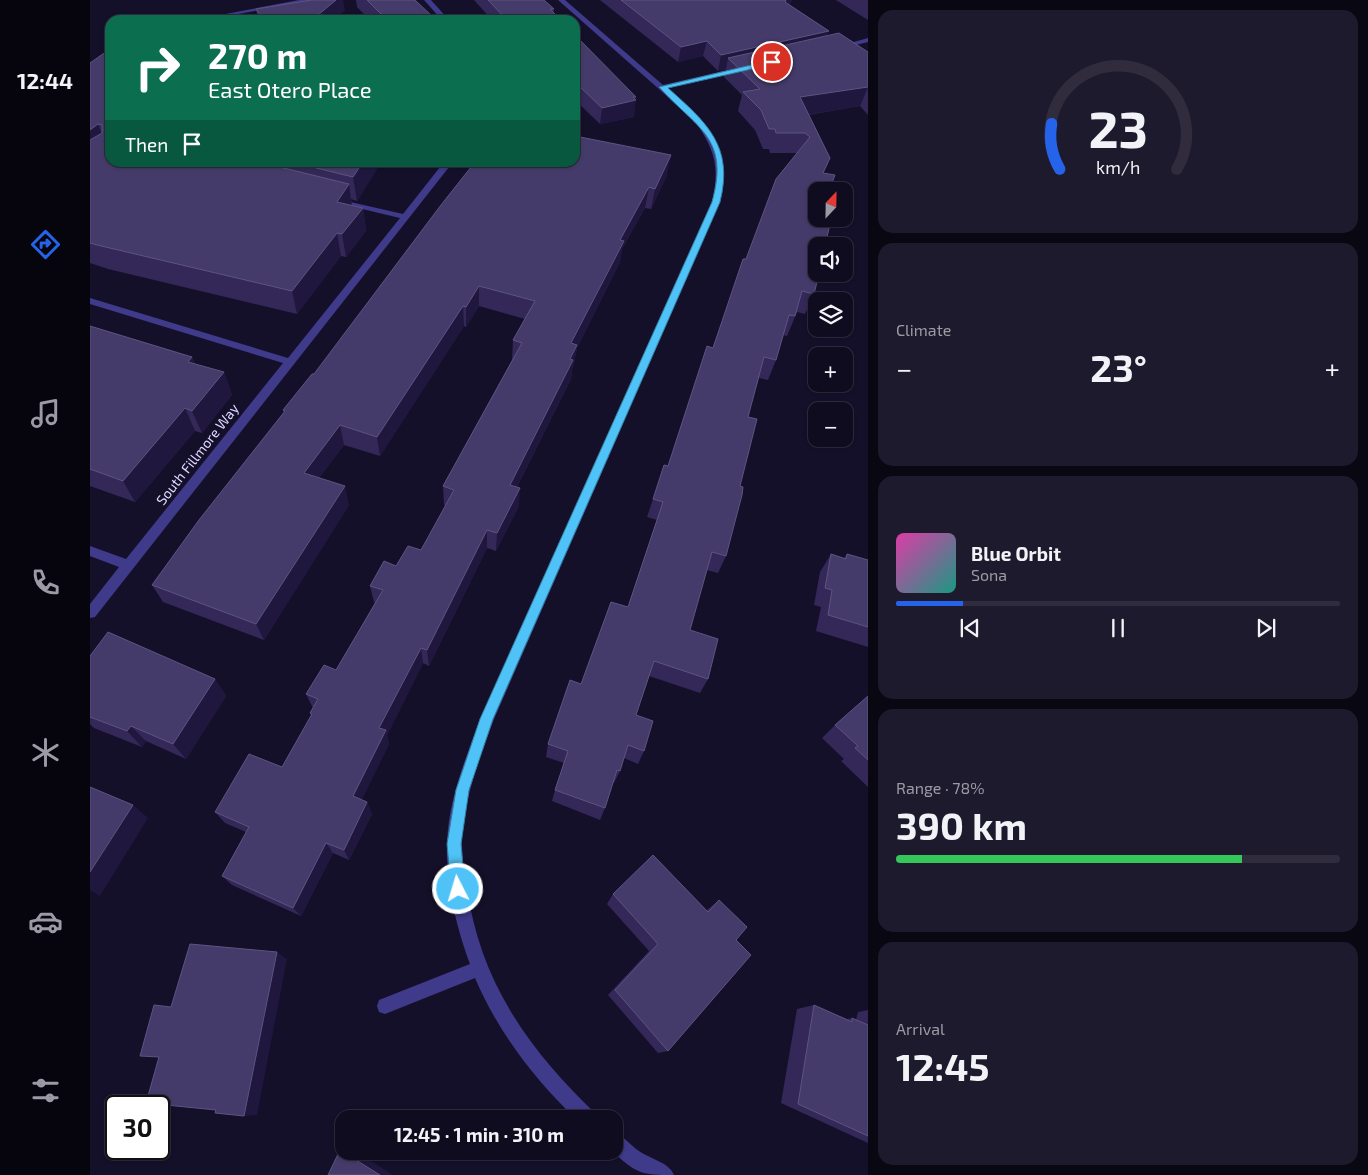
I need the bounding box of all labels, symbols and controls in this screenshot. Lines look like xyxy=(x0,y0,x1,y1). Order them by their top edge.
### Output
text: 270 m xyxy=(208,34,307,76)
icon: right xyxy=(125,35,190,100)
pin xyxy=(751,41,793,83)
icon: arrive xyxy=(758,48,786,76)
text: 12:44 xyxy=(17,67,73,93)
text: East Otero Place xyxy=(208,76,372,102)
text: 23 xyxy=(1088,96,1148,158)
icon: arrive xyxy=(178,130,206,158)
text: Then xyxy=(125,133,168,156)
text: km/h xyxy=(1096,156,1140,178)
north arrow xyxy=(808,182,852,228)
map controls xyxy=(808,182,853,447)
icon: directions xyxy=(28,227,63,262)
button: sound xyxy=(808,237,853,282)
button: layers xyxy=(808,292,853,337)
text: Climate xyxy=(896,320,951,339)
text: 23° xyxy=(1090,344,1147,390)
button: + xyxy=(808,347,853,392)
text: − xyxy=(896,351,912,385)
text: + xyxy=(1325,351,1340,385)
icon: music xyxy=(28,396,63,431)
street label: South Fillmore Way xyxy=(152,399,242,508)
button: − xyxy=(808,402,853,447)
text: Blue Orbit xyxy=(971,542,1061,565)
icon: phone xyxy=(28,565,63,600)
text: Sona xyxy=(971,565,1007,584)
icon: previous xyxy=(956,614,984,642)
icon: pause xyxy=(1104,614,1132,642)
icon: next xyxy=(1252,614,1280,642)
icon: climate xyxy=(28,735,63,770)
text: Range · 78% xyxy=(896,778,985,797)
text: 390 km xyxy=(896,802,1027,848)
position arrow xyxy=(431,862,483,914)
icon: car xyxy=(28,904,63,939)
text: Arrival xyxy=(896,1019,945,1038)
text: 12:45 xyxy=(896,1043,989,1089)
icon: filters xyxy=(28,1073,63,1108)
speed limit sign: 30 xyxy=(105,1095,170,1160)
text: 12:45 · 1 min · 310 m xyxy=(394,1123,564,1146)

